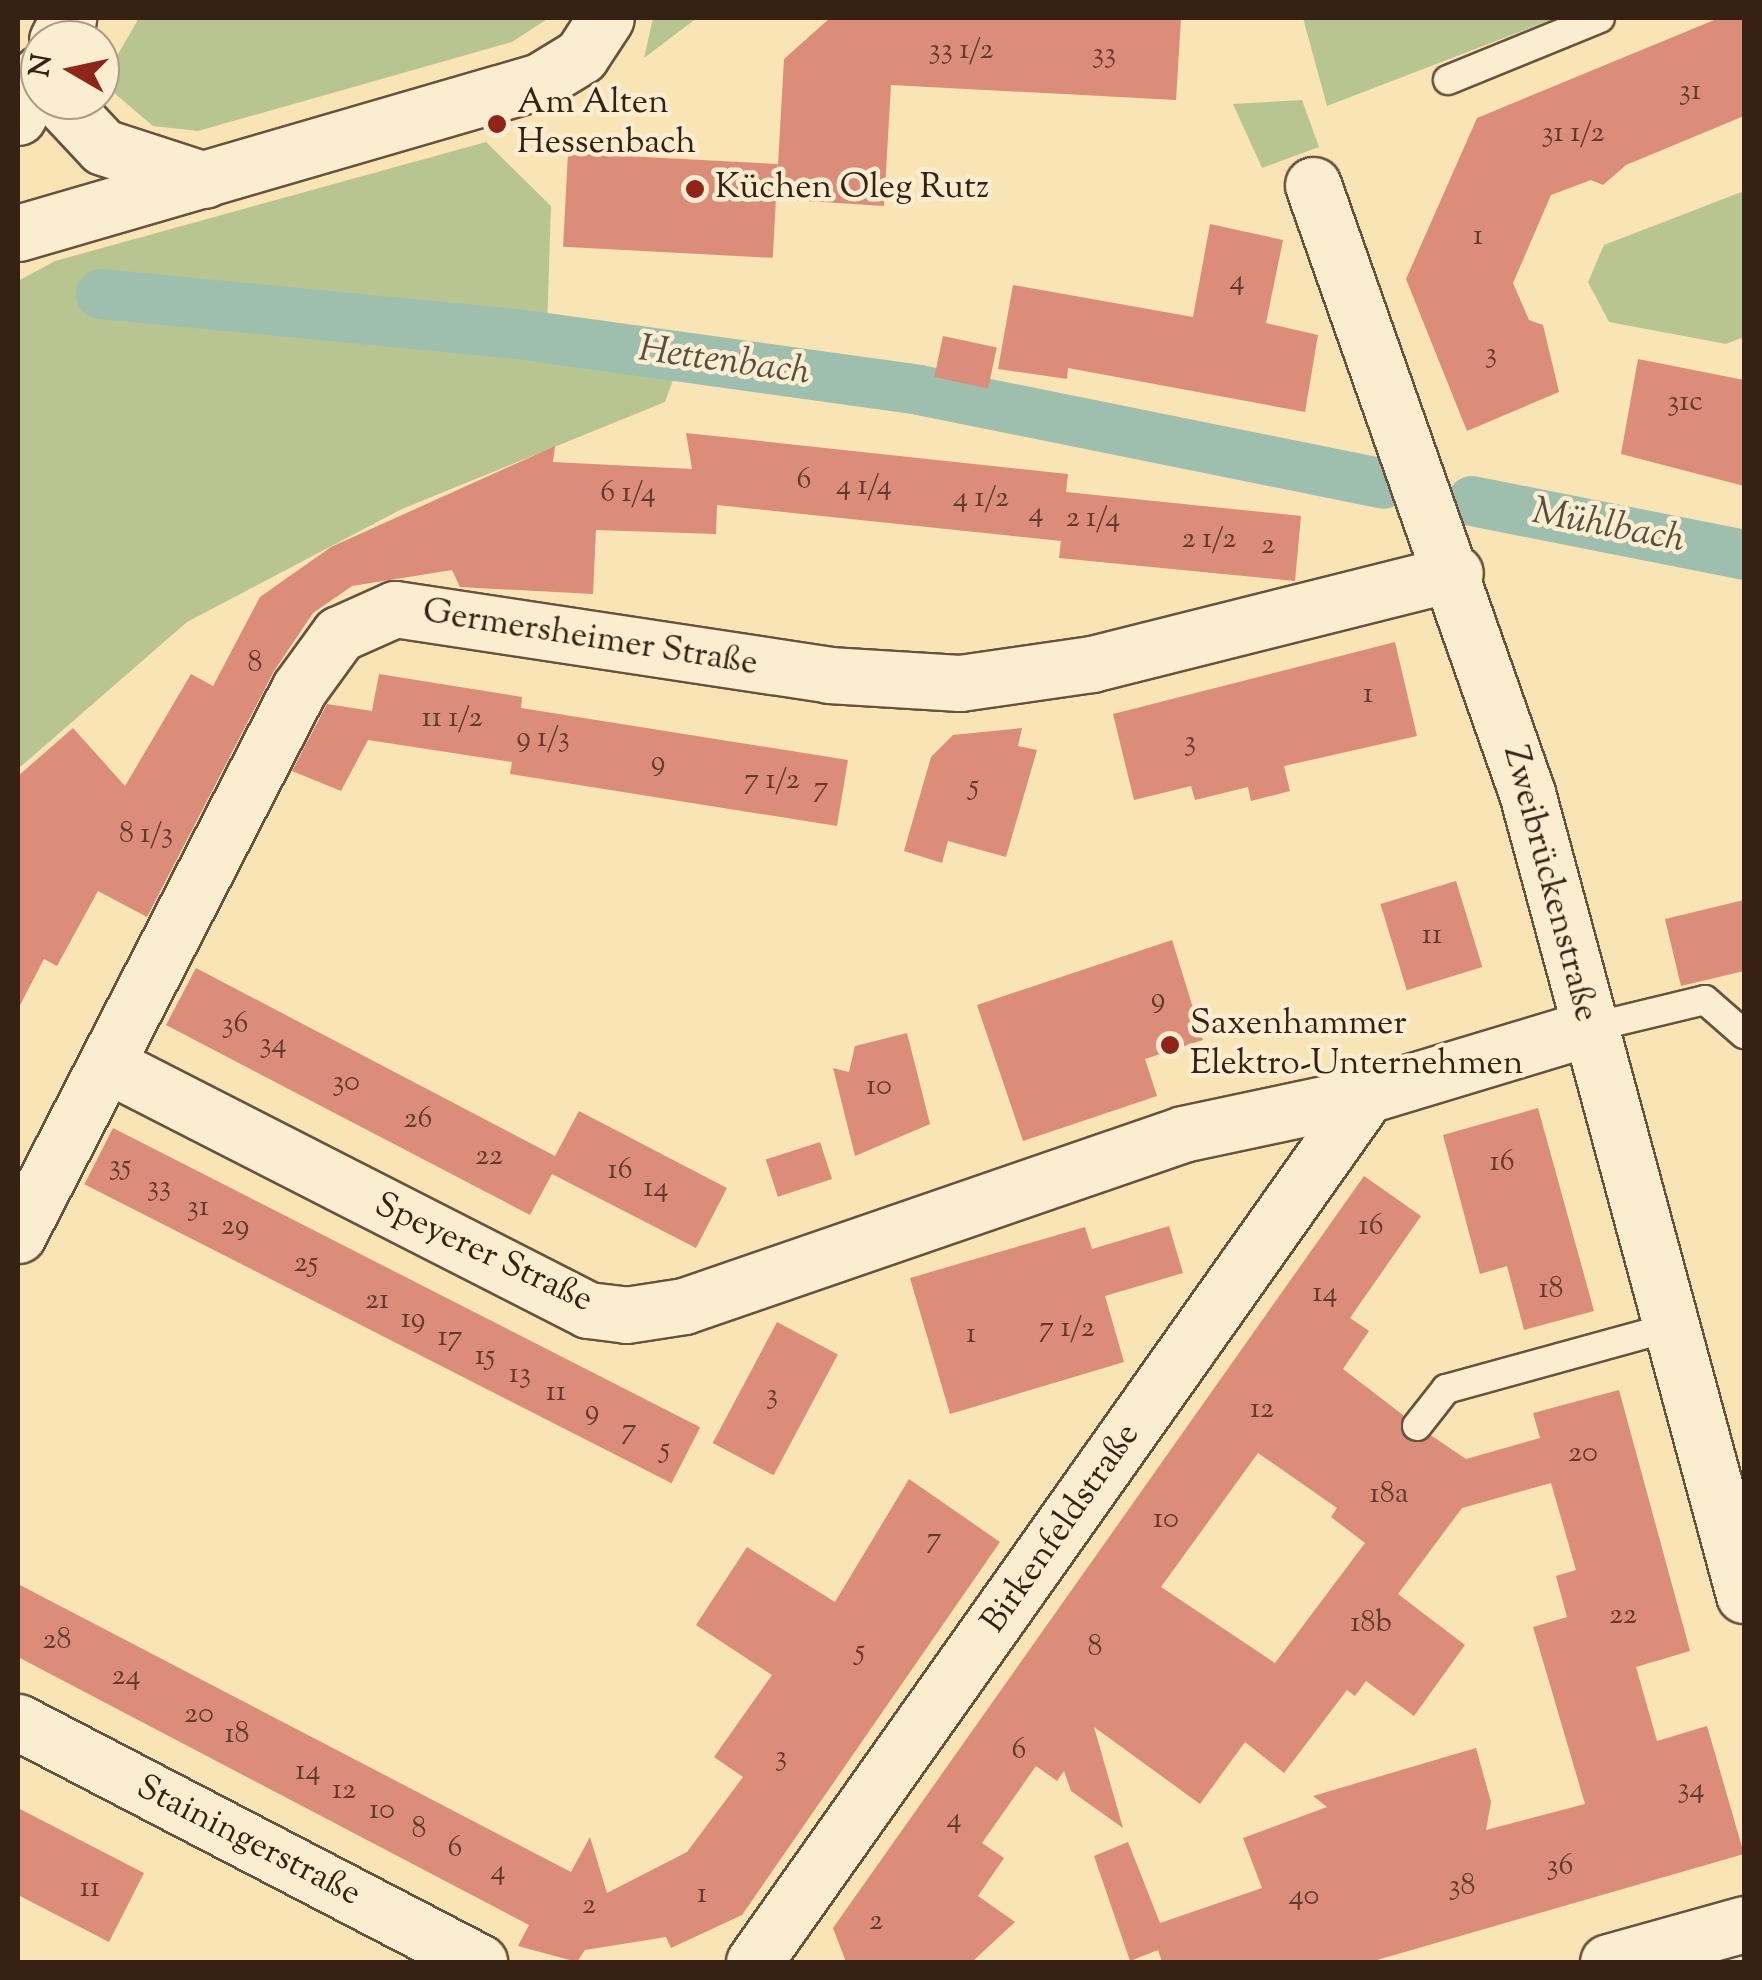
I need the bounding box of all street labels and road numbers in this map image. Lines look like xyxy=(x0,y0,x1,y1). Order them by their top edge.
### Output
street label: Germersheimer Straße xyxy=(419,592,761,686)
street label: Zweibrückenstraße xyxy=(1492,742,1606,1026)
street label: Speyerer Straße xyxy=(367,1185,599,1323)
street label: Birkenfeldstraße xyxy=(974,1416,1150,1642)
street label: Stainingerstraße xyxy=(129,1767,367,1917)

